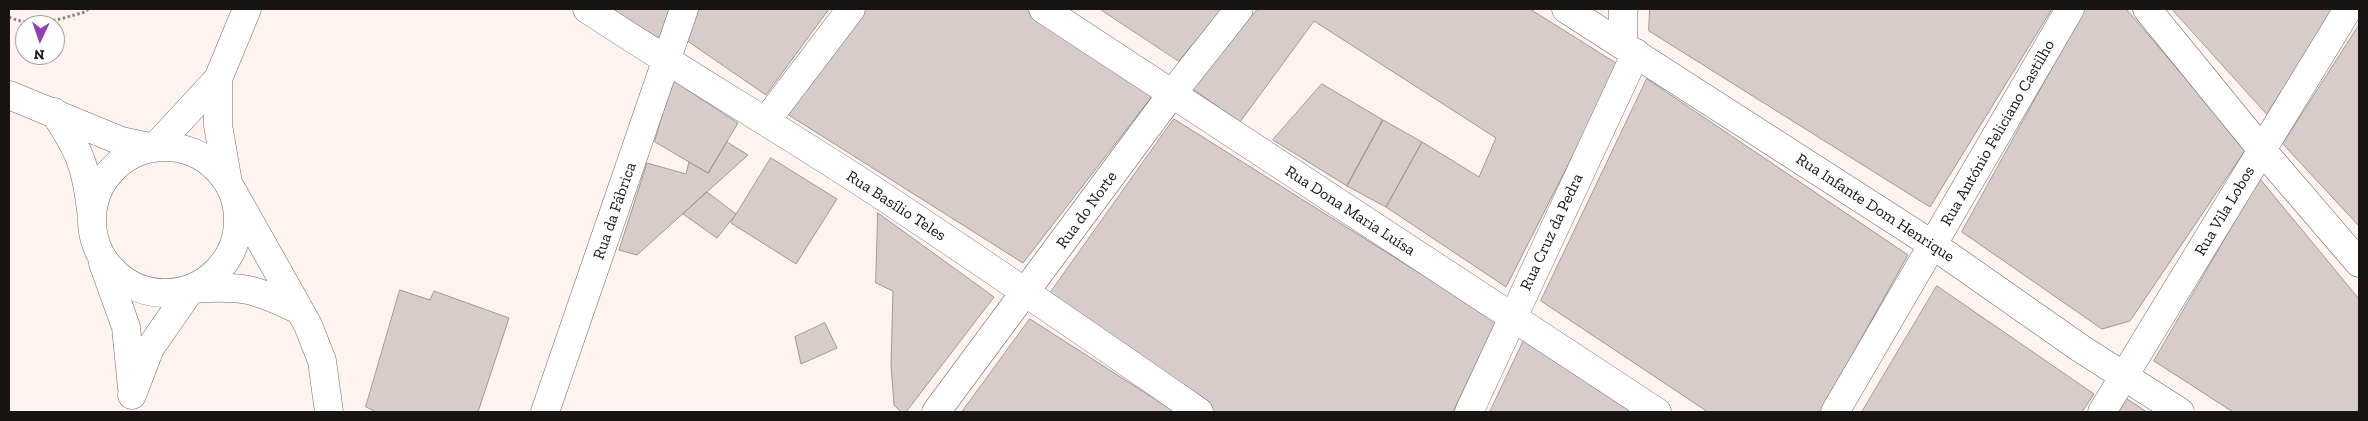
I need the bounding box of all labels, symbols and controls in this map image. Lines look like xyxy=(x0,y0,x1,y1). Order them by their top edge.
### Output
north arrow xyxy=(15,15,65,65)
street label: Rua António Feliciano Castilho xyxy=(1937,37,2059,229)
text: N xyxy=(33,46,45,63)
street label: Rua Infante Dom Henrique xyxy=(1792,150,1958,266)
street label: Rua da Fábrica xyxy=(589,160,641,262)
street label: Rua Dona Maria Luísa xyxy=(1281,162,1419,260)
street label: Rua Vila Lobos xyxy=(2191,163,2259,259)
street label: Rua Basílio Teles xyxy=(843,167,949,245)
street label: Rua do Norte xyxy=(1053,168,1121,252)
street label: Rua Cruz da Pedra xyxy=(1516,170,1588,294)

